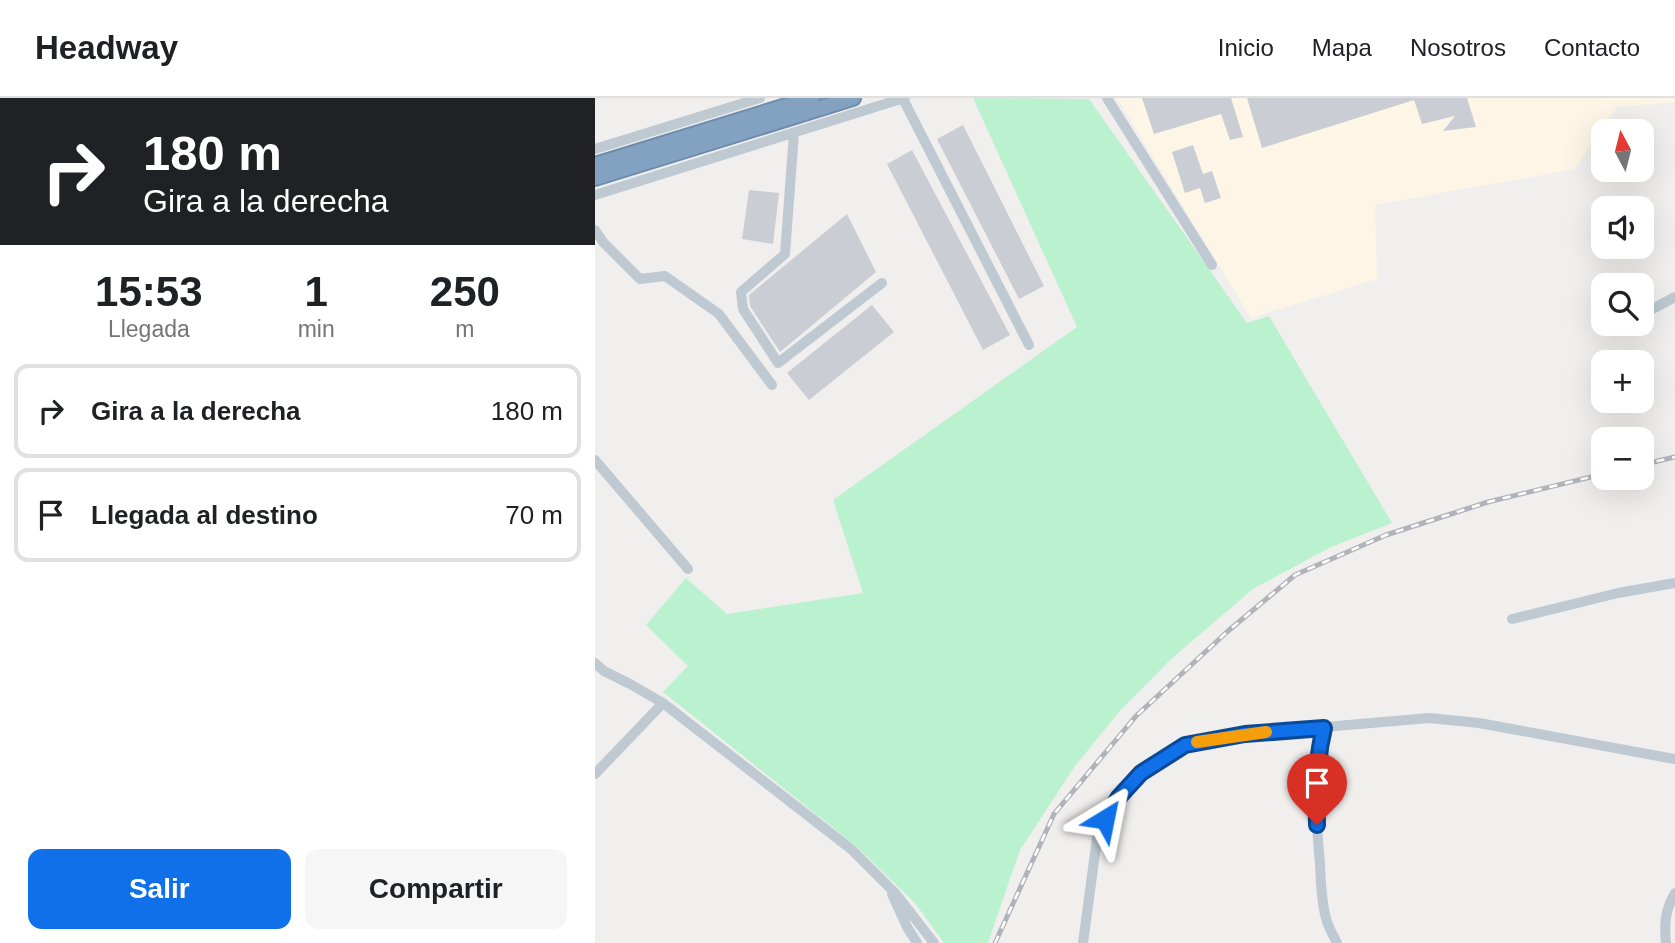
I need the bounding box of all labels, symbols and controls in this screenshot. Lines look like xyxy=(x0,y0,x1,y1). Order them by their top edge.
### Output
text: Headway xyxy=(35,29,178,66)
text: Inicio xyxy=(1218,34,1274,61)
text: Mapa xyxy=(1312,34,1372,61)
text: Nosotros xyxy=(1410,34,1506,61)
text: Contacto xyxy=(1544,34,1640,61)
north arrow xyxy=(1591,119,1654,182)
map controls xyxy=(1591,119,1654,490)
icon: right xyxy=(28,126,119,217)
text: 180 m xyxy=(143,126,282,180)
text: Gira a la derecha xyxy=(143,183,388,219)
button: sound xyxy=(1591,196,1654,259)
text: 15:53 xyxy=(95,268,203,315)
text: 1 xyxy=(304,268,328,315)
text: 250 xyxy=(430,268,500,315)
button: search xyxy=(1591,273,1654,336)
text: Llegada xyxy=(108,316,190,342)
text: min xyxy=(298,316,335,342)
text: m xyxy=(455,316,474,342)
button: + xyxy=(1591,350,1654,413)
icon: right xyxy=(32,392,70,430)
text: Gira a la derecha xyxy=(91,396,301,426)
text: 180 m xyxy=(491,396,563,426)
button: − xyxy=(1591,427,1654,490)
icon: arrive xyxy=(32,496,70,534)
text: Llegada al destino xyxy=(91,500,318,530)
text: 70 m xyxy=(505,500,563,530)
pin xyxy=(1287,753,1347,825)
icon: arrive xyxy=(1298,764,1336,802)
position arrow xyxy=(1068,782,1142,856)
button: Salir xyxy=(28,849,291,929)
button: Compartir xyxy=(305,849,567,929)

